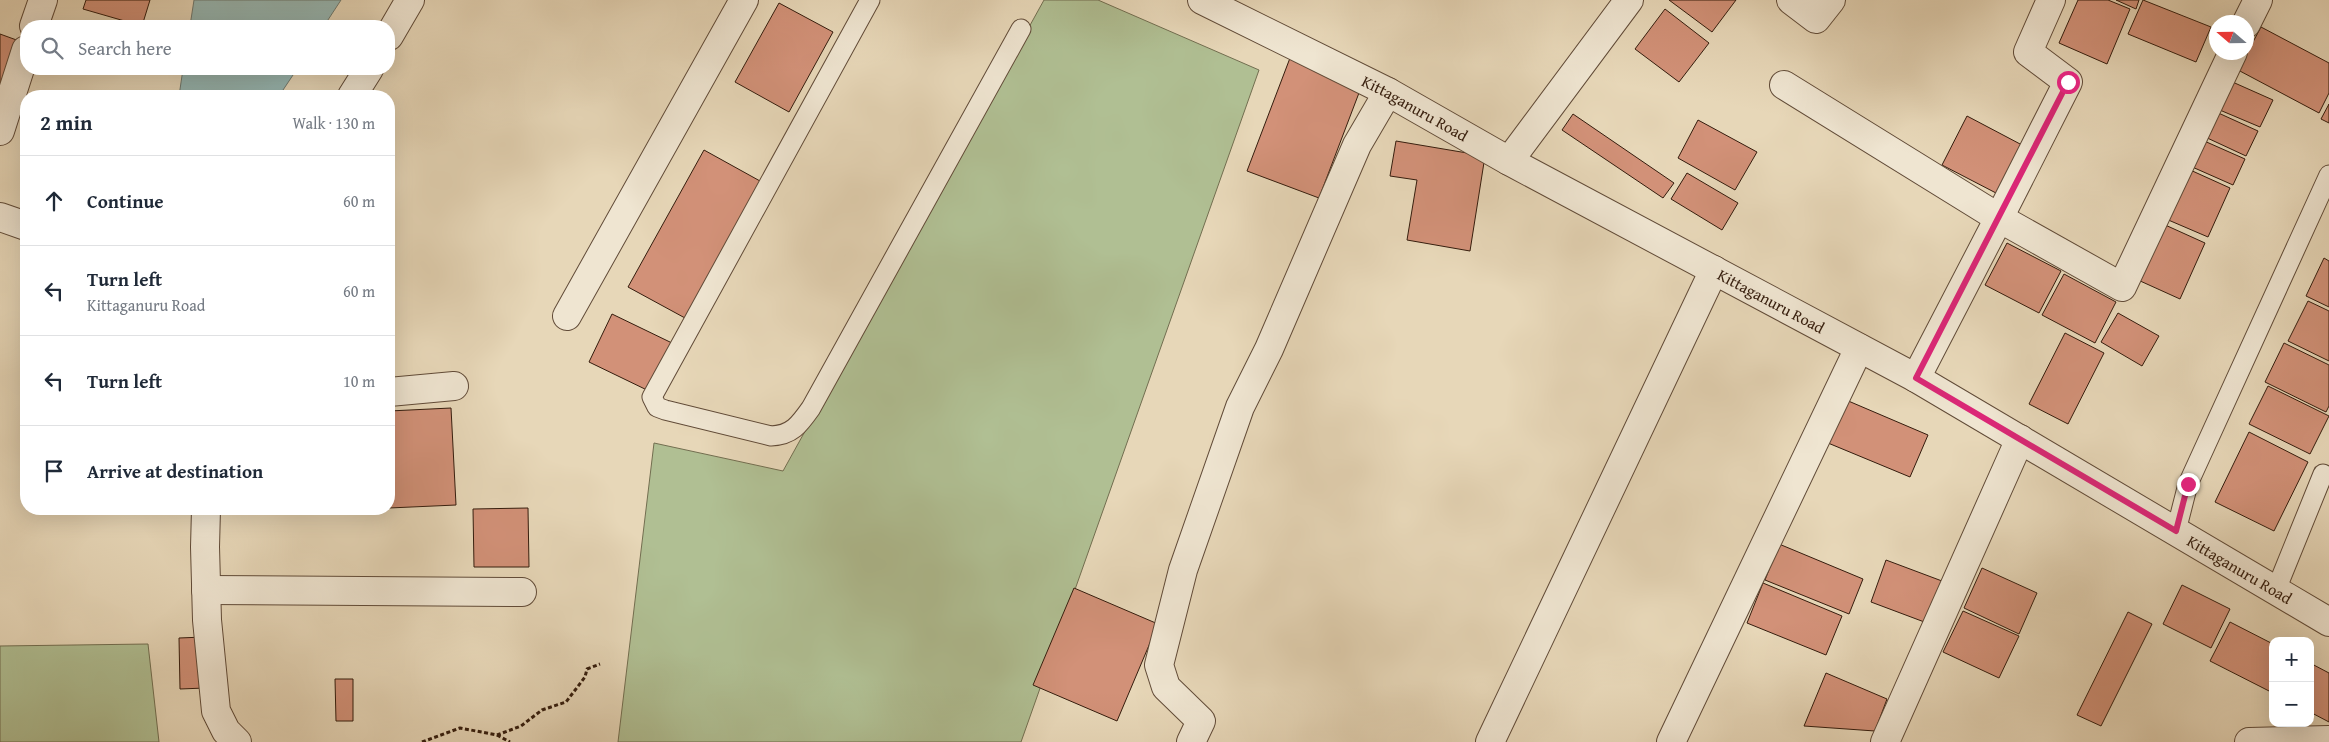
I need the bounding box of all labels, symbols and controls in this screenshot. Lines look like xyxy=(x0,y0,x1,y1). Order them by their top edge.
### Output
north arrow xyxy=(2209,15,2254,60)
search box xyxy=(20,20,395,75)
icon: search xyxy=(38,34,66,62)
text: Search here xyxy=(78,34,172,62)
street label: Kittaganuru Road xyxy=(1358,69,1473,148)
route start xyxy=(2057,71,2080,94)
text: 2 min xyxy=(40,107,92,138)
text: Walk · 130 m xyxy=(292,111,375,135)
icon: ahead xyxy=(40,187,68,215)
text: Continue xyxy=(87,187,164,215)
text: 60 m xyxy=(343,189,375,213)
street label: Kittaganuru Road xyxy=(1713,262,1829,339)
text: Turn left xyxy=(87,265,162,293)
icon: left xyxy=(40,277,68,305)
text: 60 m xyxy=(343,279,375,303)
text: Kittaganuru Road xyxy=(87,293,205,317)
icon: left xyxy=(40,367,68,395)
text: Turn left xyxy=(87,367,162,395)
text: 10 m xyxy=(343,369,375,393)
icon: arrive xyxy=(40,457,68,485)
text: Arrive at destination xyxy=(87,457,263,485)
route end xyxy=(2177,473,2200,496)
street label: Kittaganuru Road xyxy=(2183,529,2297,610)
map controls xyxy=(2269,637,2314,727)
button: + xyxy=(2269,637,2314,682)
button: − xyxy=(2269,682,2314,727)

